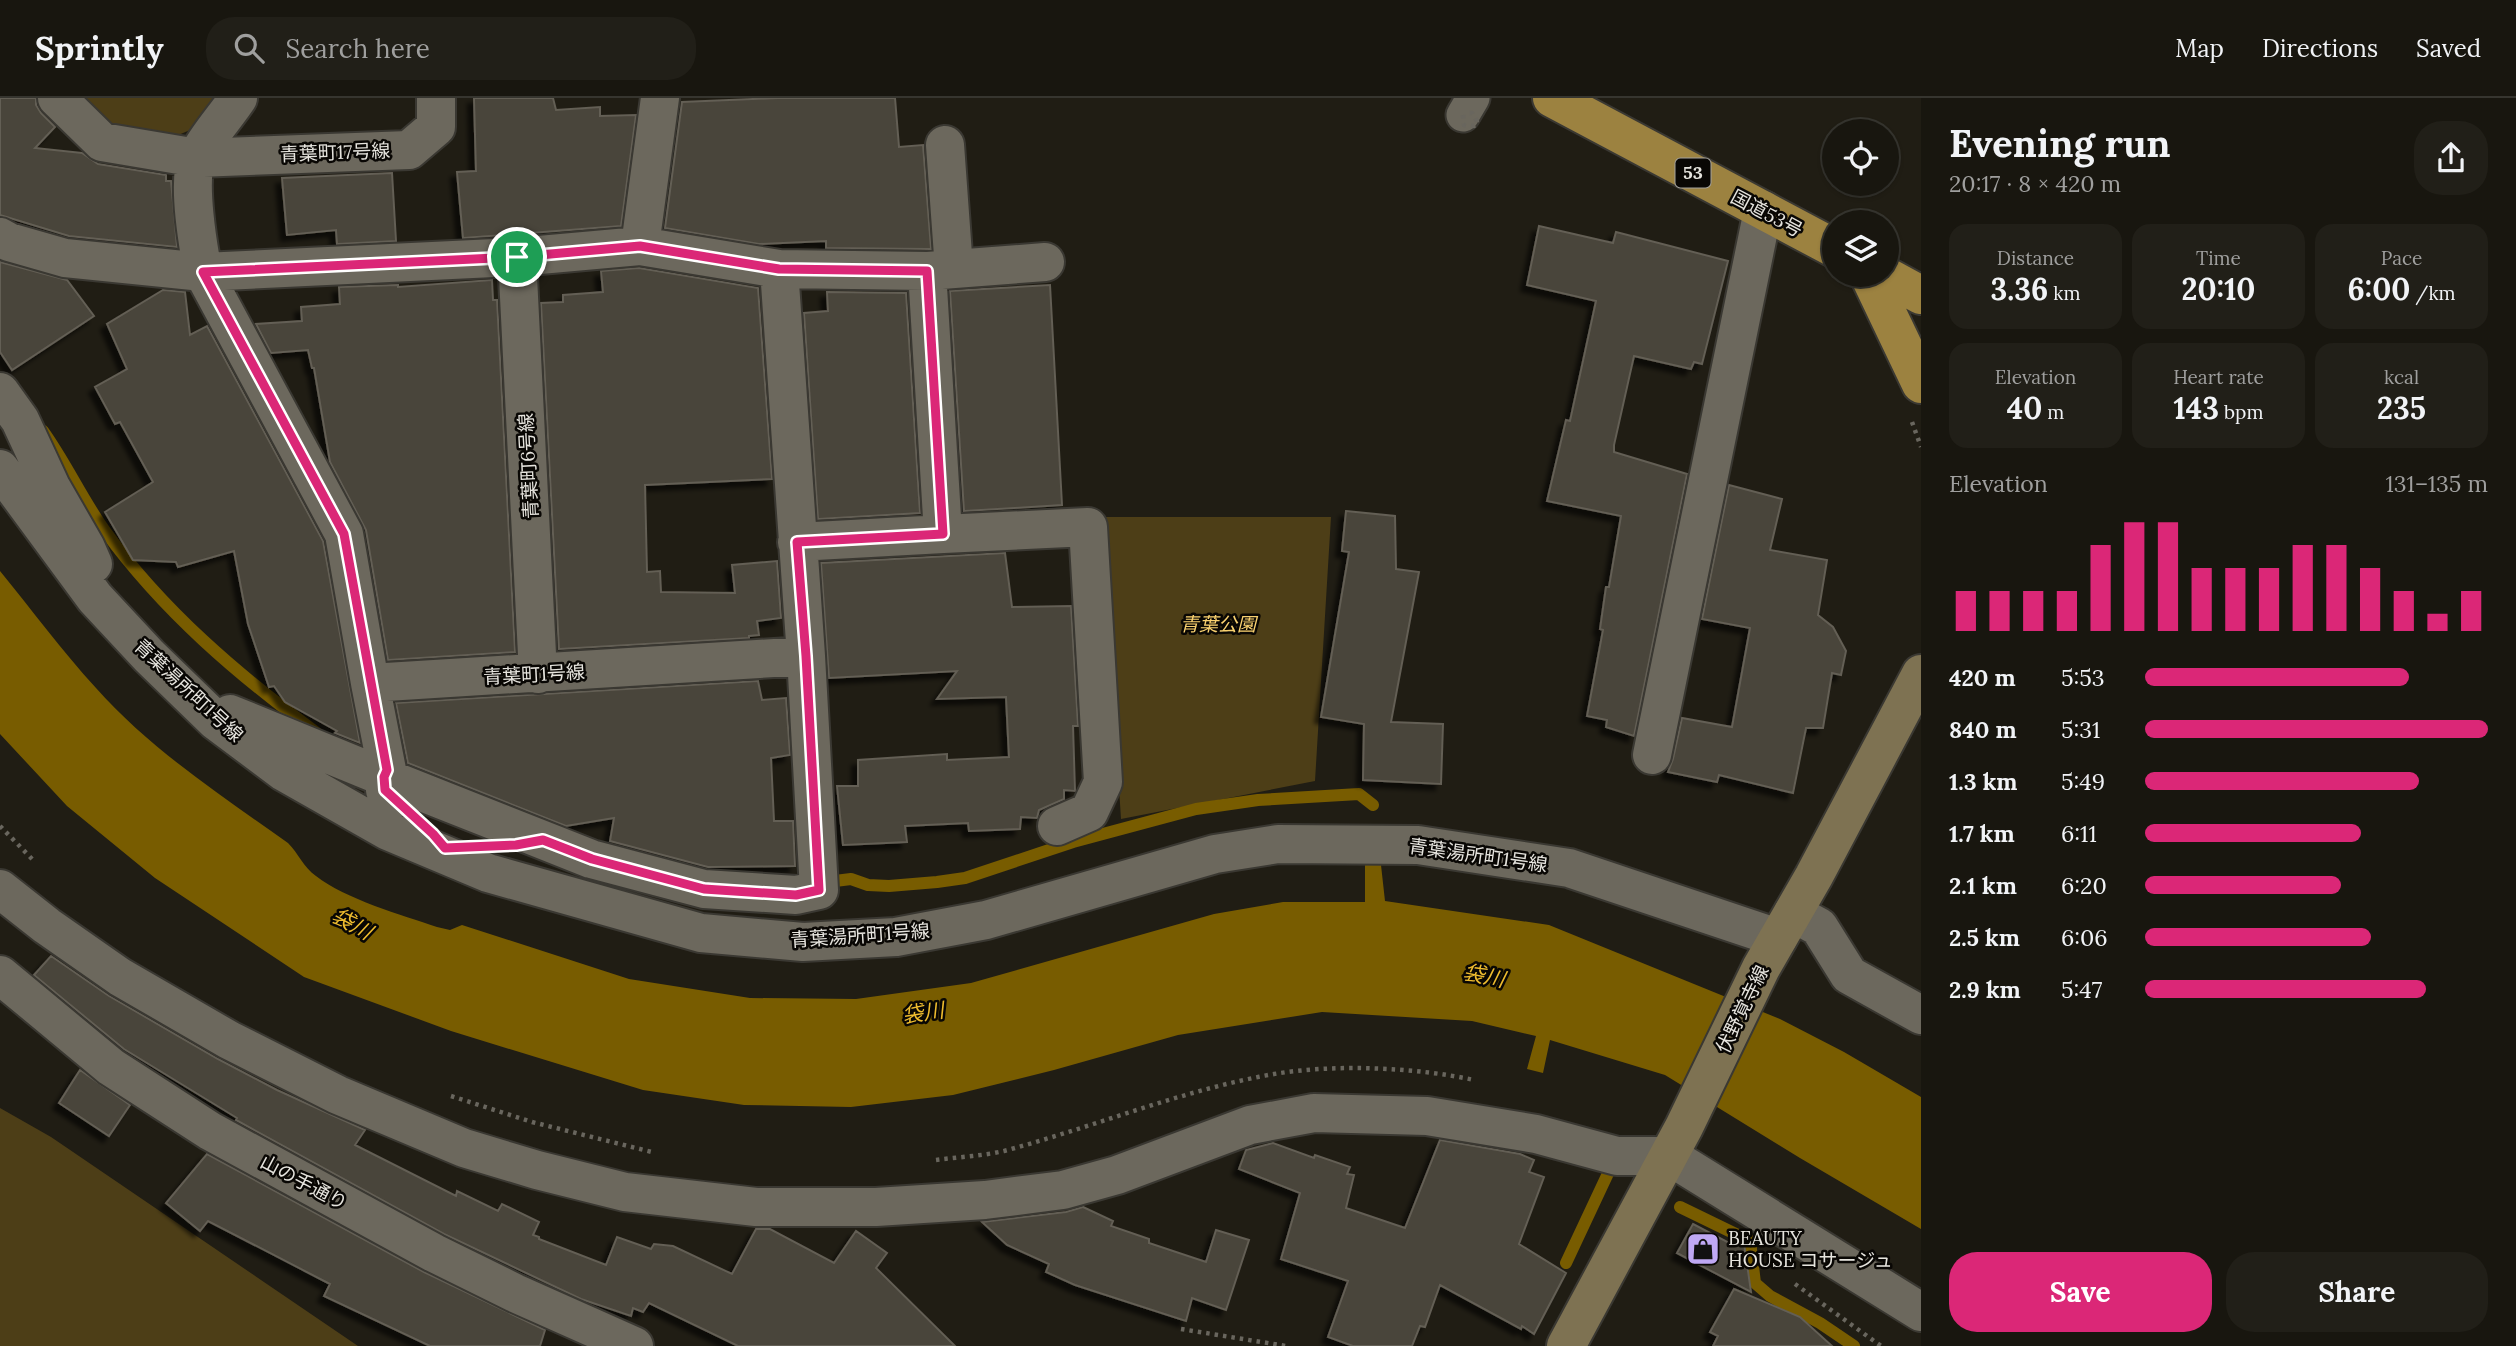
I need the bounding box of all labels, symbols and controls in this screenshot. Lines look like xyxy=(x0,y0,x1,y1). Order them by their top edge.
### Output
search box xyxy=(206,17,696,80)
text: Sprintly xyxy=(35,27,164,69)
icon: search xyxy=(230,29,268,67)
text: Search here xyxy=(286,32,430,65)
text: Map xyxy=(2175,33,2224,64)
text: Directions xyxy=(2262,33,2378,64)
text: Saved xyxy=(2416,33,2481,64)
map controls xyxy=(1822,119,1899,287)
button: locate xyxy=(1822,119,1899,196)
text: Evening run xyxy=(1949,119,2171,167)
button: share xyxy=(2414,121,2488,195)
street label: 青葉町17号線 xyxy=(279,138,391,166)
road number: 53 xyxy=(1676,158,1710,188)
text: 20:17 · 8 × 420 m xyxy=(1949,169,2121,198)
street label: 国道53号 xyxy=(1727,184,1807,242)
button: layers xyxy=(1822,210,1899,287)
pin xyxy=(487,227,547,287)
icon: arrive xyxy=(498,238,536,276)
text: Distance xyxy=(1997,246,2074,270)
text: Time xyxy=(2196,246,2241,270)
text: Pace xyxy=(2381,246,2422,270)
text: 3.36 xyxy=(1990,270,2048,308)
text: 20:10 xyxy=(2182,270,2255,308)
text: 6:00 xyxy=(2347,270,2410,308)
text: km xyxy=(2048,281,2081,305)
text: /km xyxy=(2410,281,2456,305)
text: Elevation xyxy=(1995,365,2076,389)
text: Heart rate xyxy=(2173,365,2264,389)
text: kcal xyxy=(2384,365,2419,389)
text: 40 xyxy=(2007,389,2042,427)
text: 143 xyxy=(2174,389,2219,427)
text: 235 xyxy=(2377,389,2426,427)
text: m xyxy=(2042,400,2064,424)
text: bpm xyxy=(2219,400,2263,424)
street label: 青葉町6号線 xyxy=(513,412,543,520)
text: Elevation xyxy=(1949,469,2048,498)
text: 131–135 m xyxy=(2385,469,2488,498)
park label: 青葉公園 xyxy=(1180,612,1259,636)
street label: 青葉湯所町1号線 xyxy=(130,634,248,746)
street label: 青葉町1号線 xyxy=(482,659,586,689)
text: 420 m xyxy=(1949,663,2016,692)
text: 5:53 xyxy=(2061,663,2105,692)
text: 840 m xyxy=(1949,715,2017,744)
text: 5:31 xyxy=(2061,715,2100,744)
text: 1.3 km xyxy=(1949,767,2017,796)
text: 5:49 xyxy=(2061,767,2105,796)
text: 1.7 km xyxy=(1949,819,2015,848)
text: 6:11 xyxy=(2061,819,2097,848)
street label: 青葉湯所町1号線 xyxy=(1407,833,1549,877)
text: 2.1 km xyxy=(1949,871,2017,900)
text: 6:20 xyxy=(2061,871,2107,900)
water label: 袋川 xyxy=(327,902,379,947)
street label: 青葉湯所町1号線 xyxy=(789,918,931,952)
text: 2.5 km xyxy=(1949,923,2020,952)
text: 6:06 xyxy=(2061,923,2108,952)
water label: 袋川 xyxy=(1461,958,1509,993)
street label: 伏野覚寺線 xyxy=(1710,961,1774,1057)
text: 2.9 km xyxy=(1949,975,2021,1004)
text: 5:47 xyxy=(2061,975,2102,1004)
water label: 袋川 xyxy=(900,996,948,1029)
street label: 山の手通り xyxy=(256,1149,352,1215)
place label: BEAUTY HOUSE コサージュ xyxy=(1728,1226,1893,1272)
shop icon: BEAUTY HOUSE コサージュ xyxy=(1684,1230,1722,1268)
button: Save xyxy=(1949,1252,2212,1332)
button: Share xyxy=(2226,1252,2488,1332)

